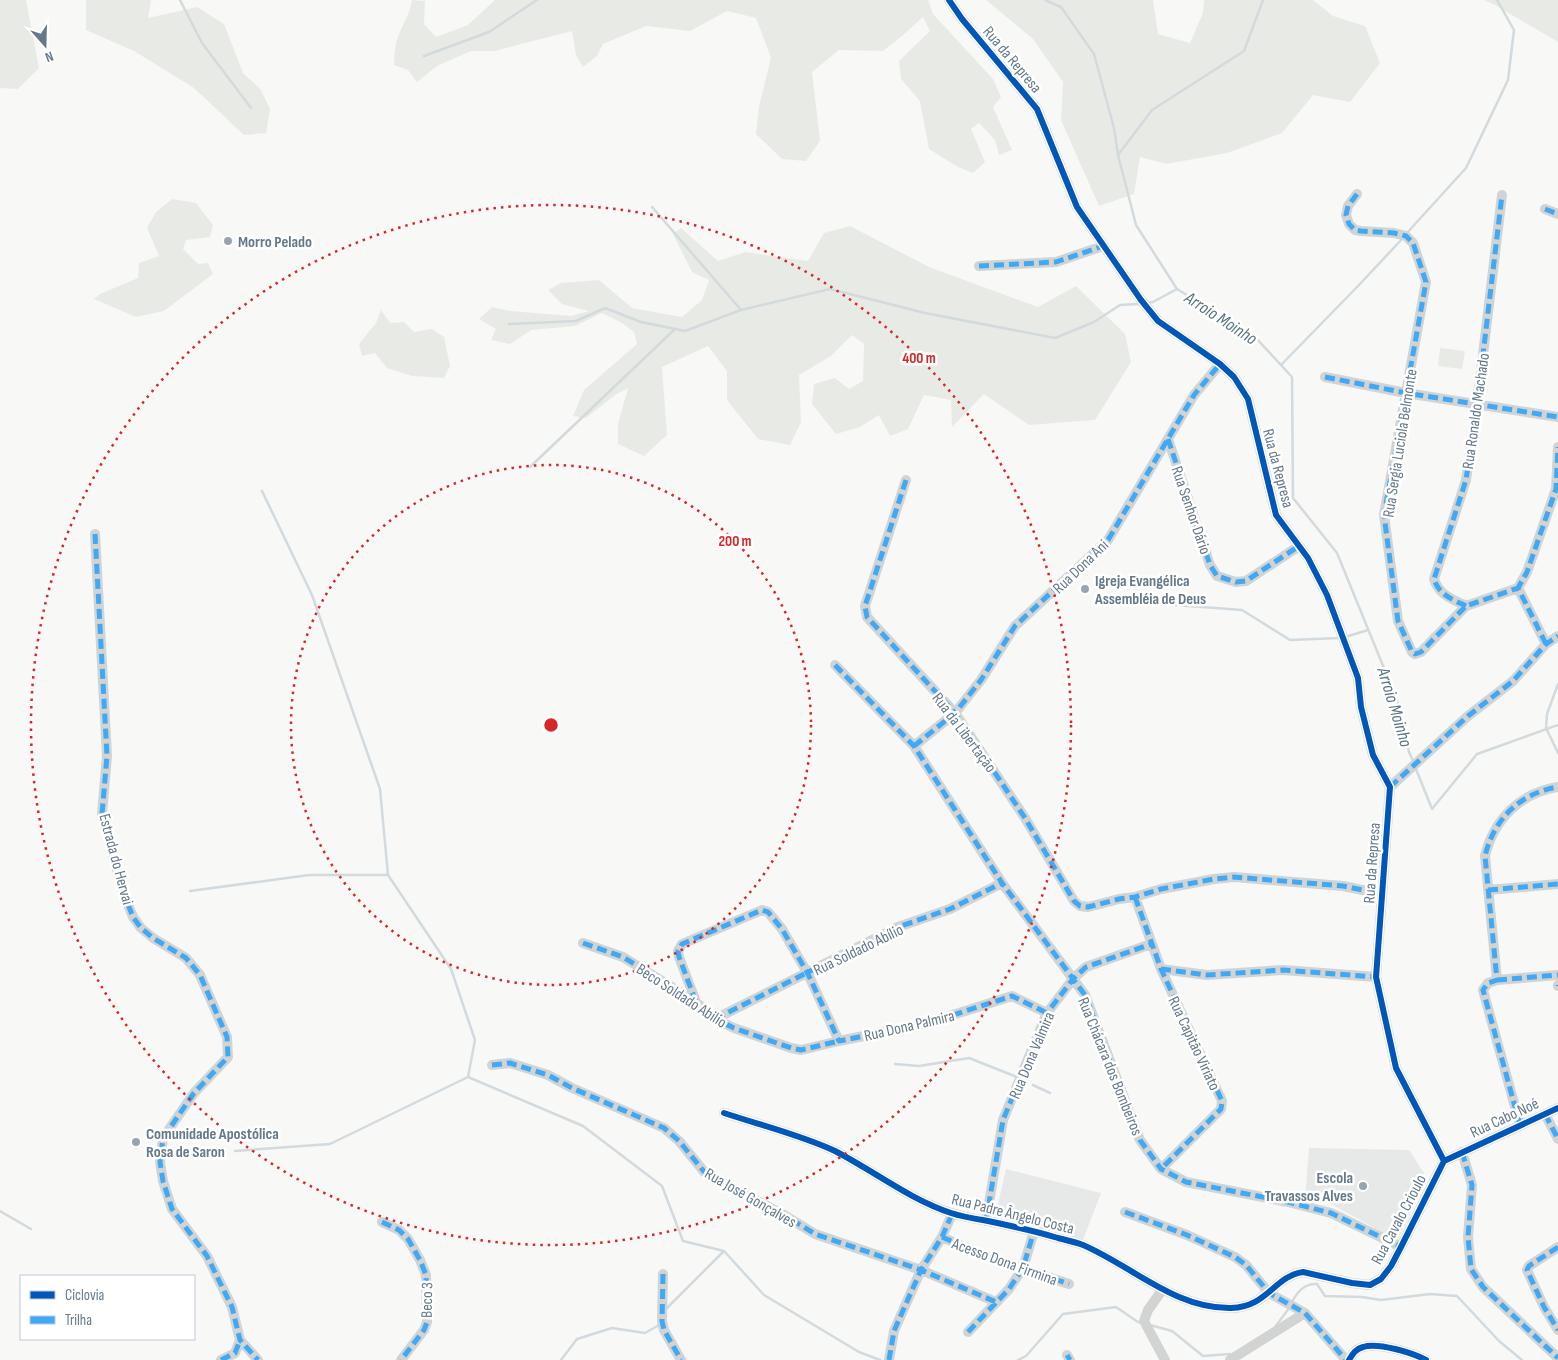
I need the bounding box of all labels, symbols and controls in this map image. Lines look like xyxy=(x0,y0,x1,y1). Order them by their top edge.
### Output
north arrow xyxy=(20,20,70,70)
street label: Rua da Represa xyxy=(979,23,1045,97)
text: N xyxy=(43,47,56,66)
place label: Morro Pelado xyxy=(238,233,312,252)
marker: Morro Pelado xyxy=(222,235,234,247)
water label: Arroio Moinho xyxy=(1180,287,1261,350)
text: 400 m xyxy=(902,349,936,368)
street label: Rua Ronaldo Machado xyxy=(1459,352,1494,470)
street label: Rua Sergia Luciola Belmonte xyxy=(1379,368,1422,519)
street label: Rua da Represa xyxy=(1258,427,1297,510)
street label: Rua Senhor Dário xyxy=(1167,464,1214,557)
text: 200 m xyxy=(718,532,752,551)
street label: Rua Dona Ani xyxy=(1049,536,1113,598)
place label: Igreja Evangélica Assembléia de Deus xyxy=(1094,572,1206,609)
marker: Igreja Evangélica Assembléia de Deus xyxy=(1079,583,1091,595)
water label: Arroio Moinho xyxy=(1372,664,1417,750)
street label: Rua da Libertação xyxy=(928,689,1000,777)
centre of rings xyxy=(542,716,560,734)
street label: Estrada do Hervai xyxy=(94,812,137,907)
street label: Rua da Represa xyxy=(1360,822,1385,904)
street label: Rua Soldado Abílio xyxy=(811,920,907,980)
street label: Beco Soldado Abilio xyxy=(632,960,730,1032)
street label: Rua Capitão Viriato xyxy=(1164,994,1224,1094)
street label: Rua Chácara dos Bombeiros xyxy=(1073,995,1146,1139)
street label: Rua Dona Palmira xyxy=(862,1007,956,1046)
street label: Rua Dona Valmira xyxy=(1006,1009,1059,1102)
street label: Rua Cabo Noé xyxy=(1467,1094,1542,1143)
place label: Comunidade Apostólica Rosa de Saron xyxy=(146,1125,279,1162)
marker: Comunidade Apostólica Rosa de Saron xyxy=(130,1136,142,1148)
street label: Rua José Gonçalves xyxy=(701,1164,800,1232)
place label: Escola Travassos Alves xyxy=(1264,1169,1353,1206)
street label: Rua Cavalo Crioulo xyxy=(1368,1172,1431,1268)
marker: Escola Travassos Alves xyxy=(1357,1180,1369,1192)
street label: Rua Padre Ângelo Costa xyxy=(950,1190,1076,1239)
street label: Acesso Dona Firmina xyxy=(948,1234,1060,1290)
legend xyxy=(20,1275,195,1340)
street label: Beco 3 xyxy=(418,1282,437,1318)
text: Ciclovia xyxy=(65,1286,105,1305)
text: Trilha xyxy=(65,1311,92,1330)

